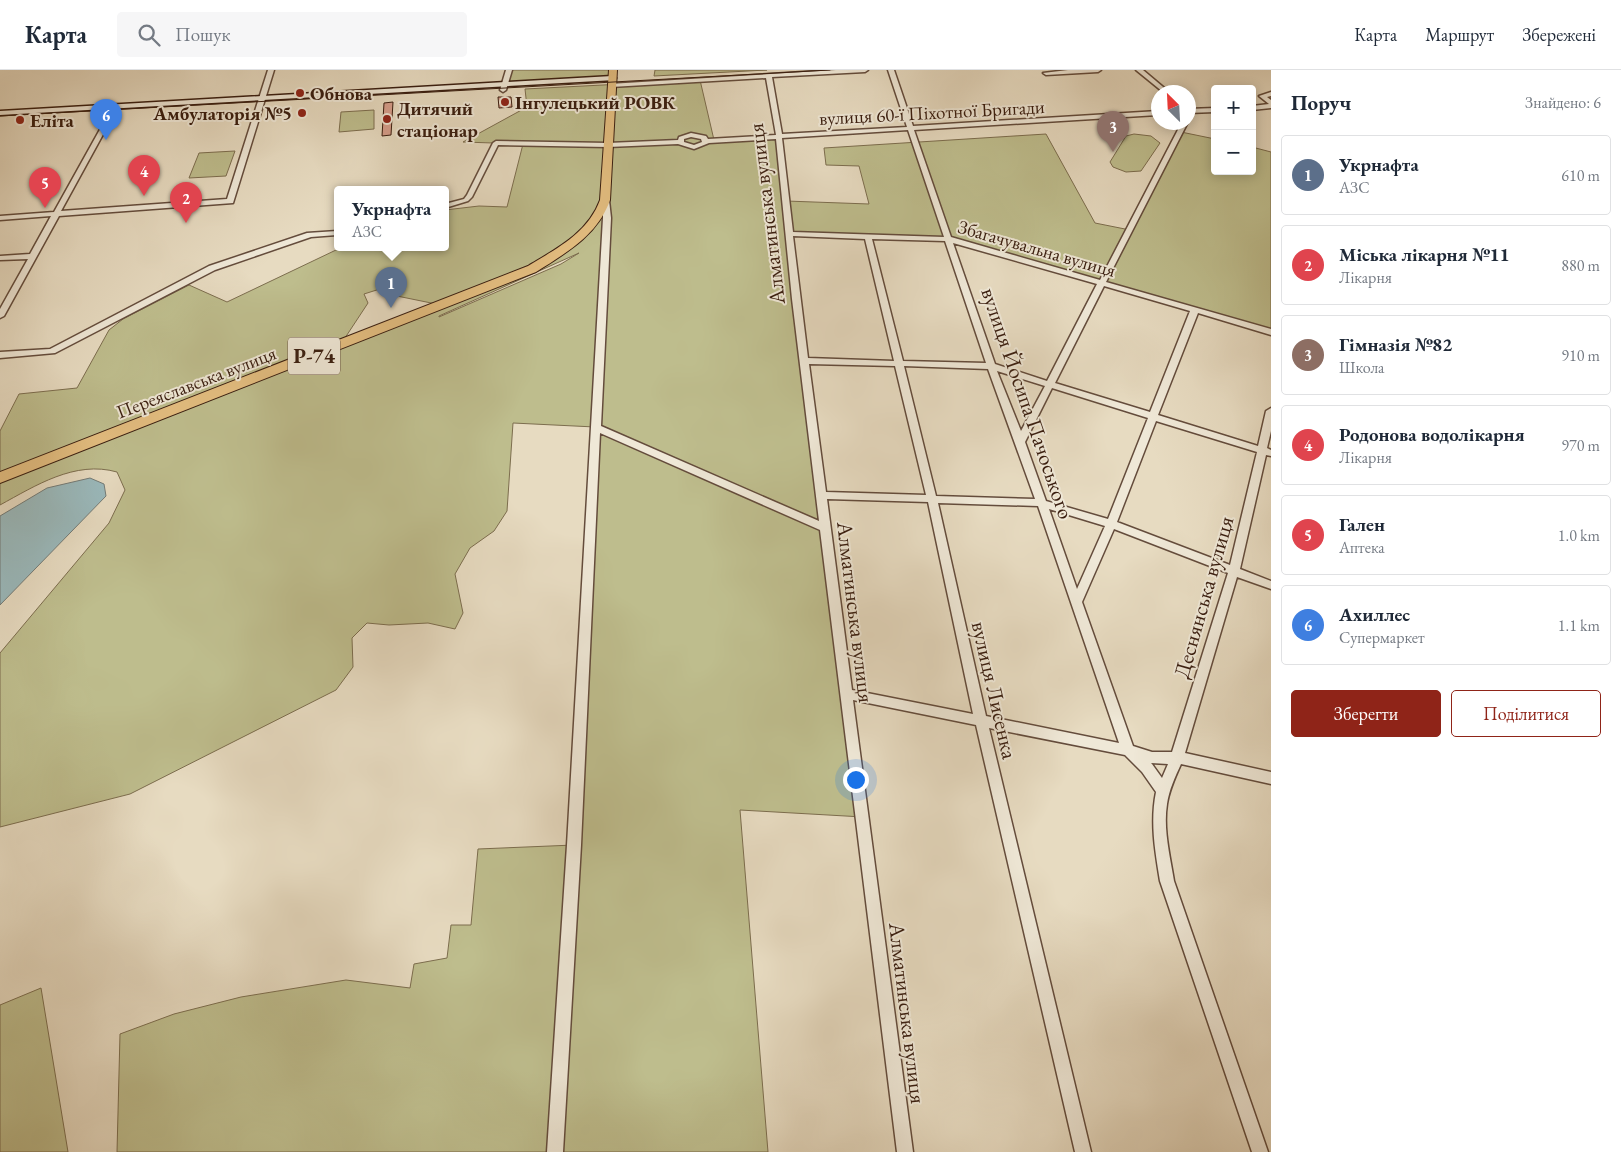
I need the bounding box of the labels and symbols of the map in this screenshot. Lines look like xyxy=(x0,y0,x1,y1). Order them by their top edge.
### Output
place label: Обнова xyxy=(310,81,373,106)
north arrow xyxy=(1151,85,1196,130)
marker: Обнова xyxy=(294,87,306,99)
place label: Інгулецький РОВК xyxy=(515,90,676,115)
street label: вулиця 60-ї Піхотної Бригади xyxy=(819,94,1045,131)
place label: Дитячий стаціонар xyxy=(397,96,478,143)
marker: Інгулецький РОВК xyxy=(499,96,511,108)
pin: 6 xyxy=(90,99,122,140)
place label: Амбулаторія №5 xyxy=(152,101,292,126)
marker: Амбулаторія №5 xyxy=(296,107,308,119)
place label: Еліта xyxy=(30,108,75,133)
pin: 3 xyxy=(1097,111,1129,152)
marker: Дитячий стаціонар xyxy=(381,113,393,125)
marker: Еліта xyxy=(14,114,26,126)
street label: Алматинська вулиця xyxy=(741,121,792,307)
pin: 4 xyxy=(128,155,160,196)
pin: 5 xyxy=(29,167,61,208)
pin: 2 xyxy=(170,182,202,223)
street label: Збагачувальна вулиця xyxy=(955,214,1119,283)
pin: 1 xyxy=(375,267,407,308)
street label: вулиця Йосипа Пачоського xyxy=(974,284,1081,523)
road number: Р-74 xyxy=(288,338,340,374)
street label: Переяславська вулиця xyxy=(113,340,280,424)
street label: Деснянська вулиця xyxy=(1166,513,1241,682)
street label: Алматинська вулиця xyxy=(830,519,881,705)
street label: вулиця Лисенка xyxy=(965,618,1025,762)
your location xyxy=(843,767,869,793)
street label: Алматинська вулиця xyxy=(882,920,933,1106)

